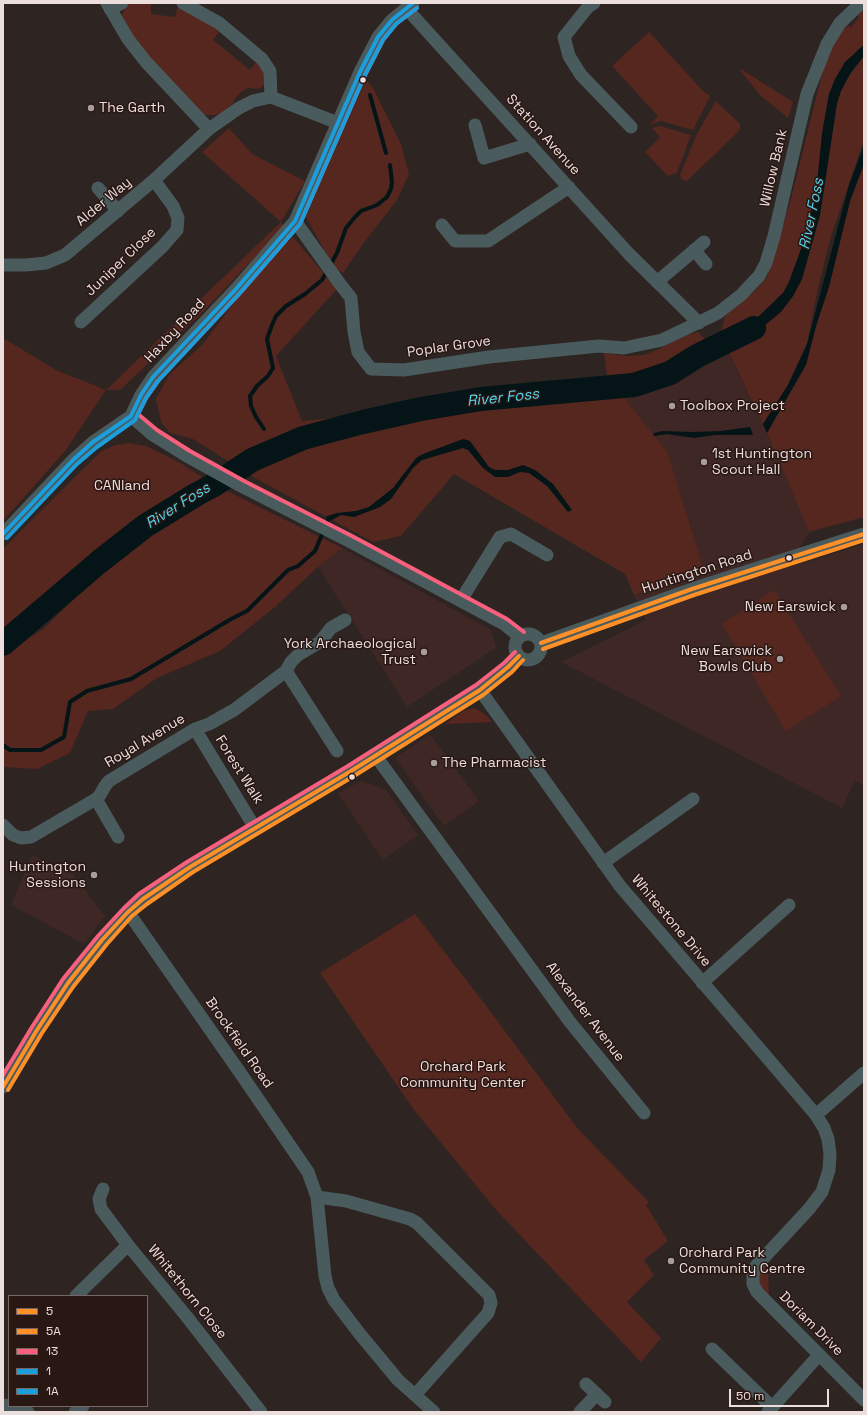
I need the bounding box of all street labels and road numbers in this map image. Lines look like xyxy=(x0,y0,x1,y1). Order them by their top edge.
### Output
street label: Station Avenue xyxy=(502,91,584,179)
street label: Willow Bank xyxy=(757,127,791,209)
street label: Alder Way xyxy=(73,174,135,230)
street label: Juniper Close xyxy=(82,224,160,300)
street label: Haxby Road xyxy=(141,296,209,366)
street label: Poplar Grove xyxy=(406,333,492,361)
street label: Huntington Road xyxy=(640,546,754,598)
street label: Royal Avenue xyxy=(102,710,188,772)
street label: Forest Walk xyxy=(211,733,267,807)
street label: Whitestone Drive xyxy=(628,872,714,970)
street label: Alexander Avenue xyxy=(542,959,628,1065)
street label: Brockfield Road xyxy=(201,994,277,1092)
street label: Whitethorn Close xyxy=(144,1242,230,1342)
street label: Doriam Drive xyxy=(775,1288,847,1360)

